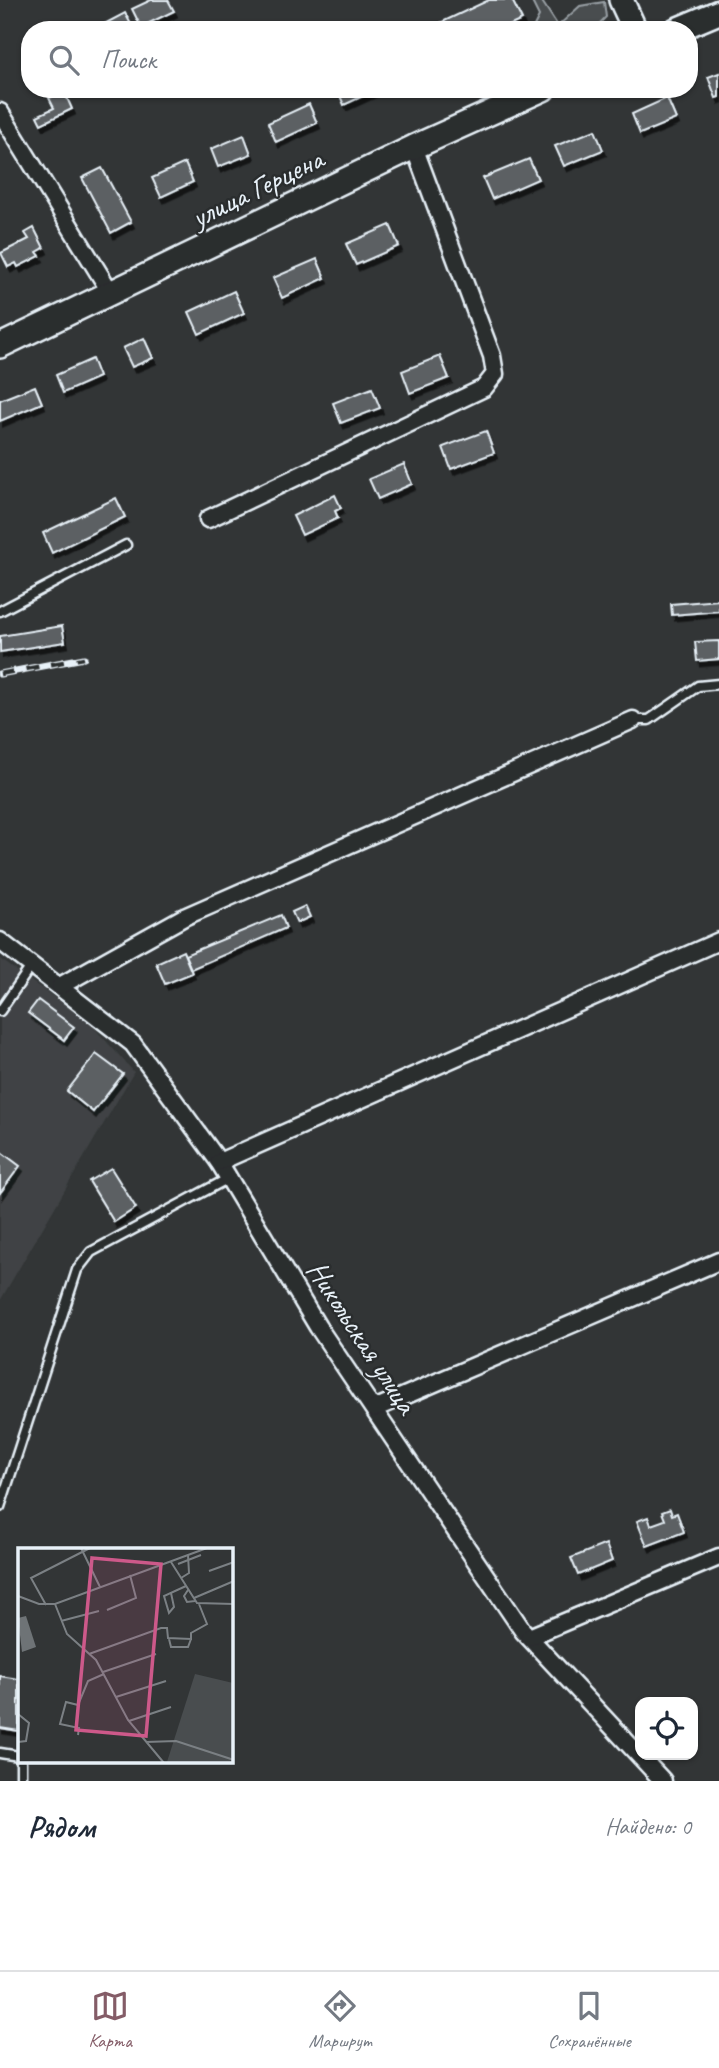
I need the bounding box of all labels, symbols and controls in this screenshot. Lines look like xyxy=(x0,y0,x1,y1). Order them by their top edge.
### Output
search box xyxy=(21,21,698,98)
icon: search xyxy=(45,41,83,79)
text: Поиск xyxy=(101,43,156,76)
street label: улица Герцена xyxy=(183,139,332,237)
street label: Никольская улица xyxy=(298,1253,427,1422)
inset map xyxy=(18,1548,233,1764)
map controls xyxy=(635,1697,698,1760)
button: locate xyxy=(635,1697,698,1760)
text: Рядом xyxy=(28,1808,95,1846)
text: Найдено: 0 xyxy=(605,1812,691,1841)
tab: Карта xyxy=(88,1987,132,2053)
tab: Маршрут xyxy=(309,1987,371,2053)
tab: Сохранённые xyxy=(548,1987,631,2053)

